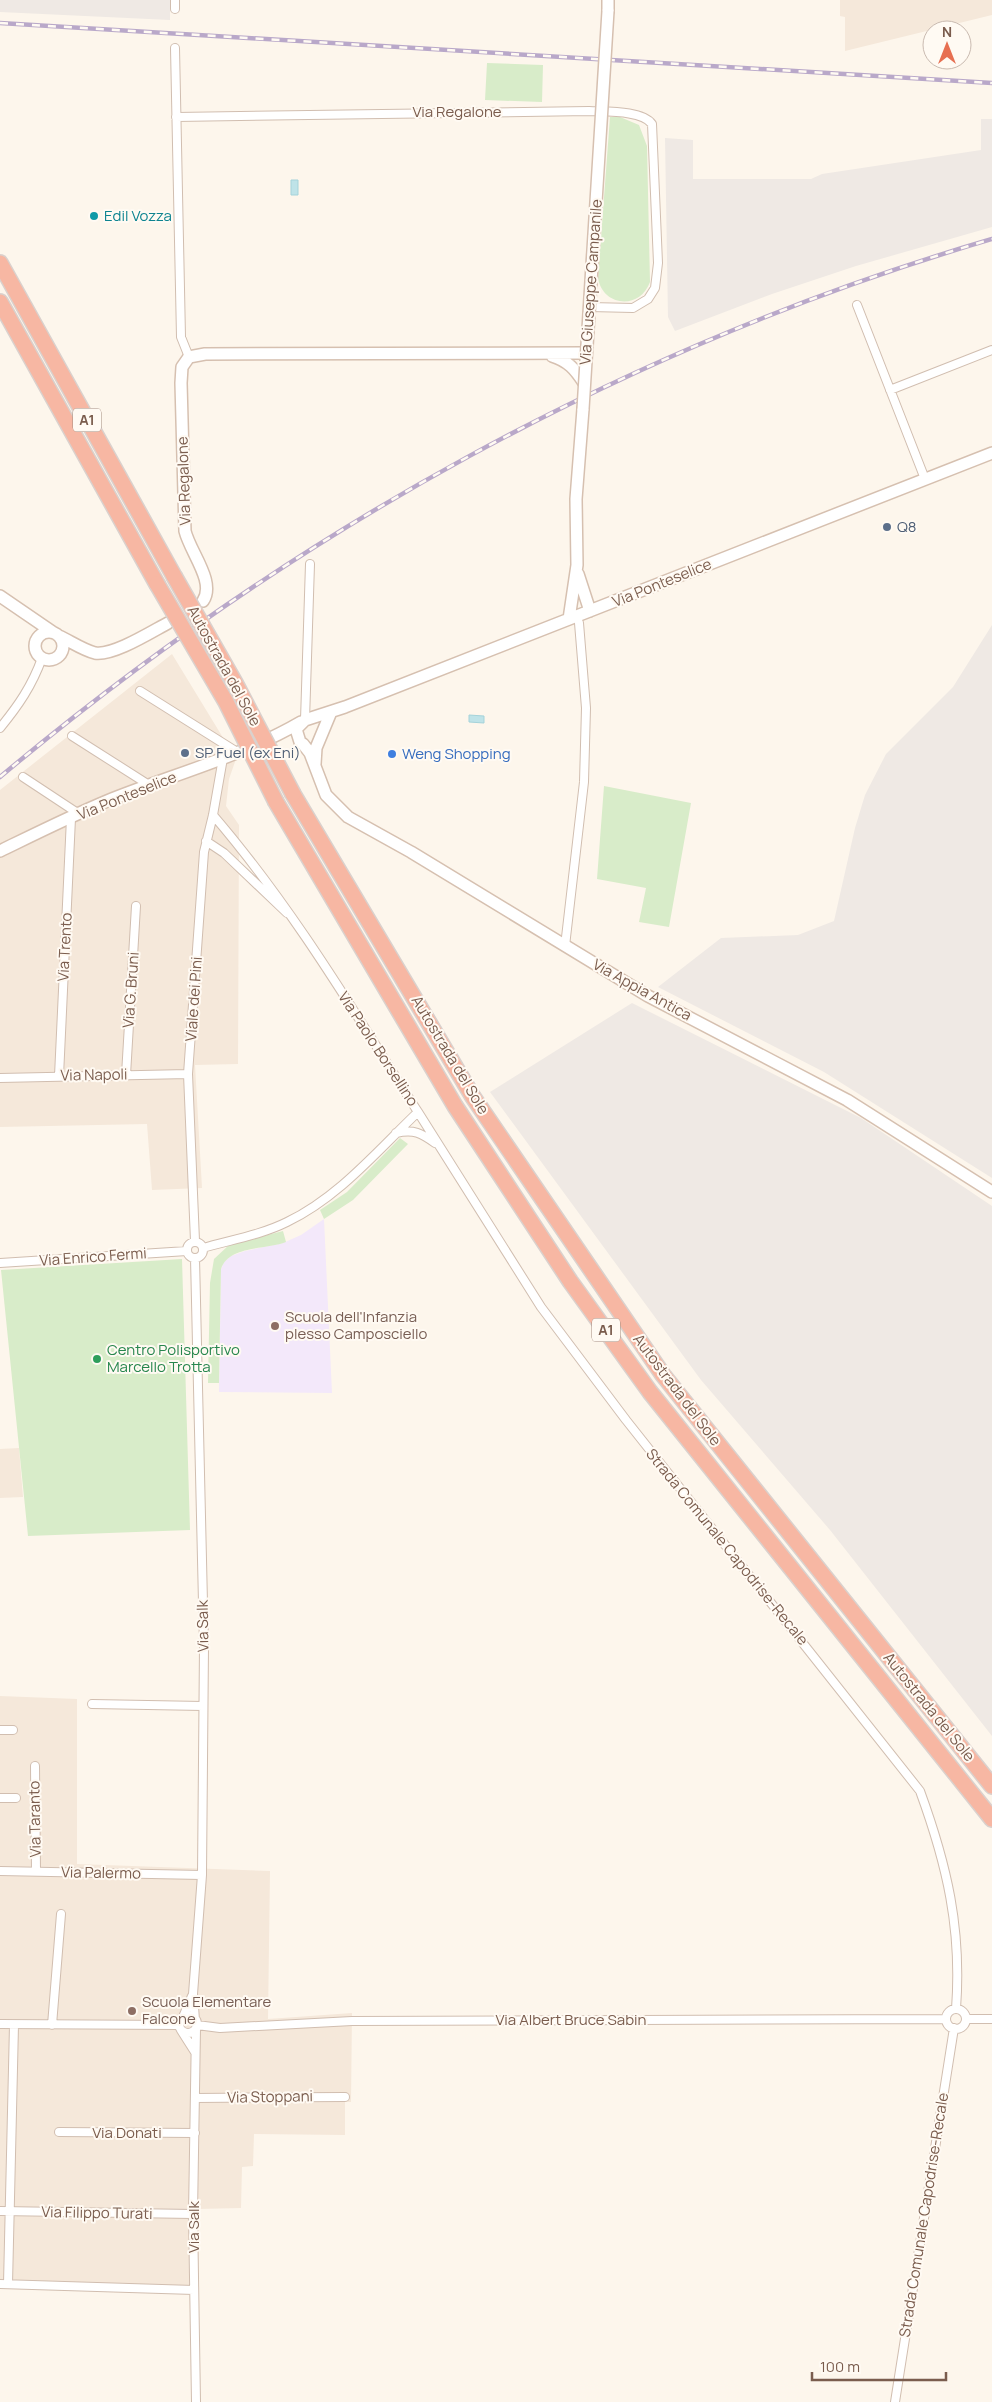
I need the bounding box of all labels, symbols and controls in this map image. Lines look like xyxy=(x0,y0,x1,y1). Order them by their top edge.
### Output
north arrow xyxy=(922,20,972,70)
text: N xyxy=(942,22,952,41)
street label: Via Regalone xyxy=(412,101,502,122)
street label: Via Giuseppe Campanile xyxy=(574,198,607,366)
place label: Edil Vozza xyxy=(104,205,172,226)
marker: Edil Vozza xyxy=(88,210,100,222)
road number: A1 xyxy=(73,408,101,432)
street label: Via Regalone xyxy=(171,436,196,526)
place label: Q8 xyxy=(897,516,917,537)
marker: Q8 xyxy=(881,521,893,533)
street label: Via Ponteselice xyxy=(609,553,715,612)
street label: Autostrada del Sole xyxy=(183,602,266,730)
place label: SP Fuel (ex Eni) xyxy=(195,742,301,763)
place label: Weng Shopping xyxy=(402,743,511,764)
marker: SP Fuel (ex Eni) xyxy=(179,747,191,759)
marker: Weng Shopping xyxy=(386,748,398,760)
street label: Via Ponteselice xyxy=(74,766,180,825)
street label: Via Trento xyxy=(52,912,77,982)
street label: Via G. Bruni xyxy=(117,951,144,1029)
street label: Via Appia Antica xyxy=(589,954,696,1025)
street label: Viale dei Pini xyxy=(180,956,207,1042)
street label: Via Paolo Borsellino xyxy=(333,987,423,1110)
street label: Autostrada del Sole xyxy=(407,991,494,1118)
street label: Via Napoli xyxy=(60,1063,128,1086)
street label: Via Enrico Fermi xyxy=(39,1242,147,1271)
place label: Scuola dell'Infanzia plesso Camposciello xyxy=(285,1306,427,1344)
road number: A1 xyxy=(592,1318,620,1342)
marker: Scuola dell'Infanzia plesso Camposciello xyxy=(269,1320,281,1332)
street label: Autostrada del Sole xyxy=(628,1329,727,1450)
place label: Centro Polisportivo Marcello Trotta xyxy=(107,1339,240,1377)
marker: Centro Polisportivo Marcello Trotta xyxy=(91,1353,103,1365)
street label: Strada Comunale Capodrise-Recale xyxy=(641,1444,814,1650)
street label: Via Salk xyxy=(192,1599,213,1652)
street label: Autostrada del Sole xyxy=(879,1648,980,1766)
street label: Via Taranto xyxy=(23,1780,46,1858)
street label: Via Palermo xyxy=(61,1861,141,1884)
place label: Scuola Elementare Falcone xyxy=(142,1991,271,2029)
marker: Scuola Elementare Falcone xyxy=(126,2005,138,2017)
street label: Via Albert Bruce Sabin xyxy=(496,2009,647,2030)
street label: Via Stoppani xyxy=(227,2085,313,2108)
street label: Strada Comunale Capodrise-Recale xyxy=(894,2091,953,2339)
street label: Via Donati xyxy=(92,2122,162,2143)
street label: Via Salk xyxy=(183,2200,204,2253)
street label: Via Filippo Turati xyxy=(41,2201,153,2224)
scale bar xyxy=(812,2350,946,2382)
text: 100 m xyxy=(820,2356,860,2377)

